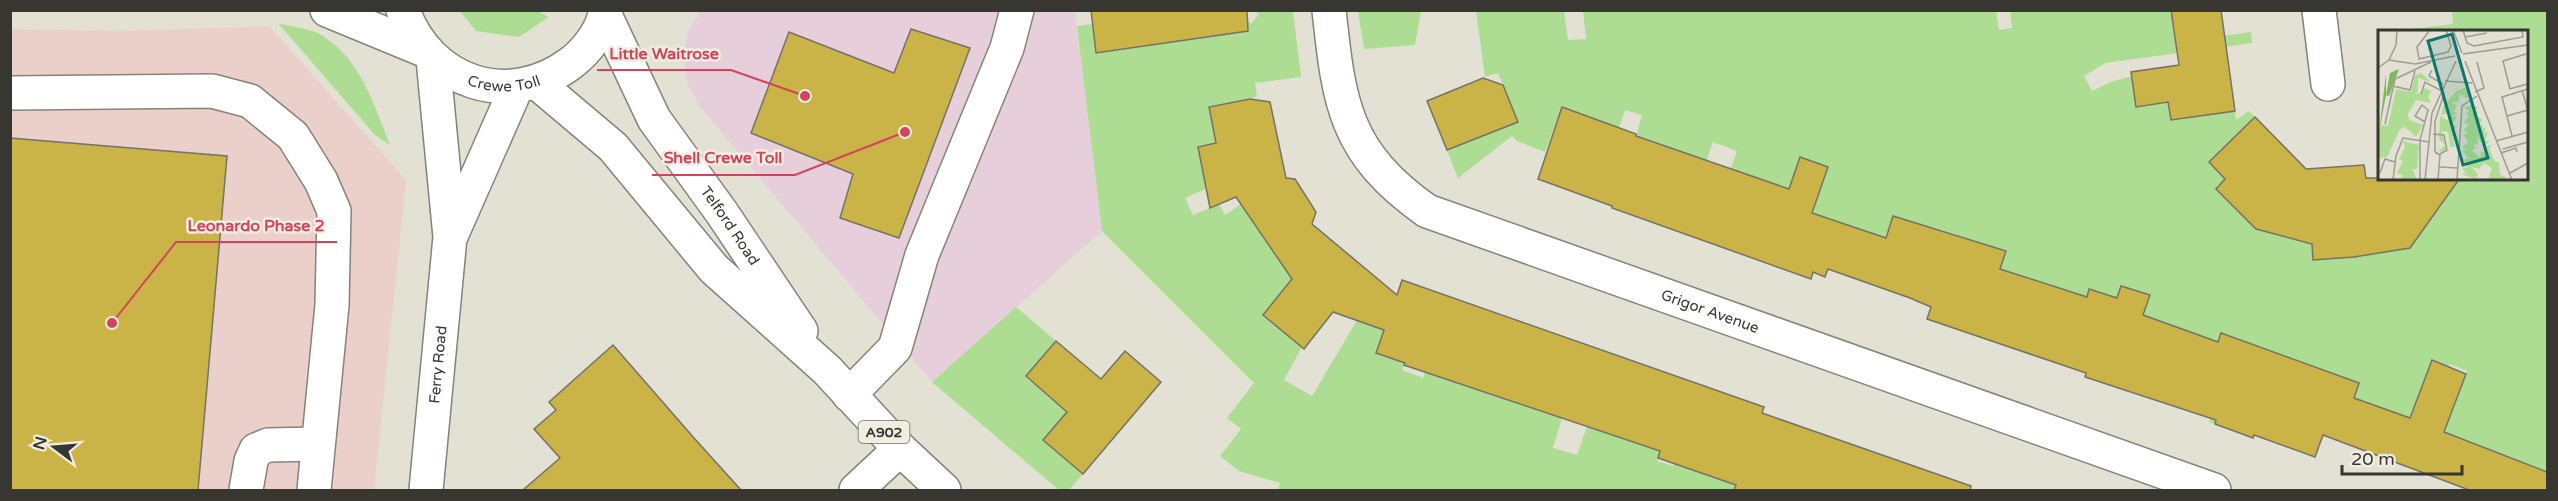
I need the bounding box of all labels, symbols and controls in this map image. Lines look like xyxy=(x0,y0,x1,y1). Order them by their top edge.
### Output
inset map xyxy=(2378,30,2528,180)
callout: Little Waitrose xyxy=(597,36,731,70)
text: Little Waitrose xyxy=(609,44,719,64)
street label: Crewe Toll xyxy=(465,71,543,96)
callout: Shell Crewe Toll xyxy=(652,141,795,175)
text: Shell Crewe Toll xyxy=(664,148,782,168)
street label: Telford Road xyxy=(697,183,763,268)
callout: Leonardo Phase 2 xyxy=(176,208,337,242)
text: Leonardo Phase 2 xyxy=(188,216,324,236)
street label: Grigor Avenue xyxy=(1659,286,1762,337)
street label: Ferry Road xyxy=(425,325,451,404)
north arrow xyxy=(24,417,84,477)
road number: A902 xyxy=(858,421,910,443)
text: N xyxy=(29,434,52,452)
scale bar xyxy=(2342,438,2462,476)
text: 20 m xyxy=(2351,448,2395,470)

